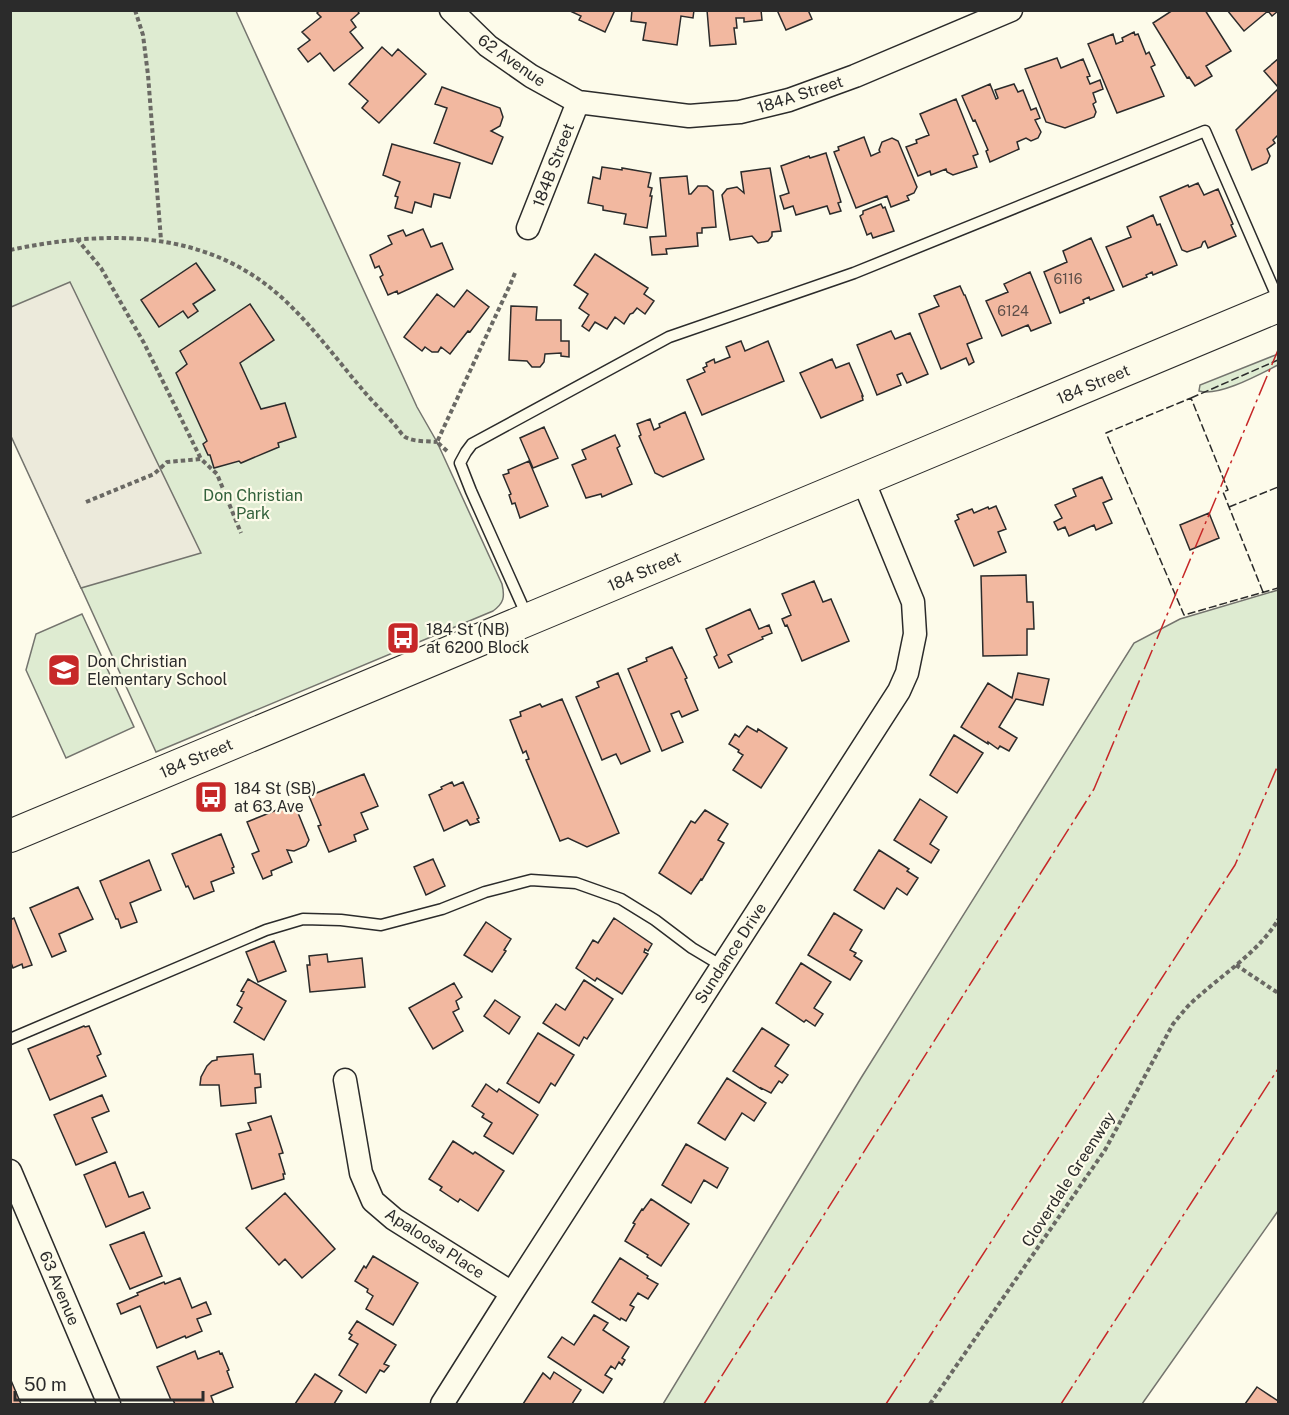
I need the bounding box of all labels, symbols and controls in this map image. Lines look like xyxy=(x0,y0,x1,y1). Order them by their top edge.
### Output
street label: 62 Avenue xyxy=(474,30,549,91)
street label: 184A Street xyxy=(755,72,845,117)
street label: 184B Street xyxy=(529,121,578,210)
house number: 6116 xyxy=(1054,271,1083,287)
house number: 6124 xyxy=(997,303,1029,319)
street label: 184 Street xyxy=(1054,361,1133,408)
park label: Don Christian Park xyxy=(203,486,303,523)
street label: 184 Street xyxy=(605,548,684,595)
bus stop icon: 184 St (NB) at 6200 Block xyxy=(385,620,421,656)
place label: 184 St (NB) at 6200 Block xyxy=(426,620,529,657)
school or university icon: Don Christian Elementary School xyxy=(46,652,82,688)
place label: Don Christian Elementary School xyxy=(87,652,228,689)
street label: 184 Street xyxy=(157,735,236,782)
bus stop icon: 184 St (SB) at 63 Ave xyxy=(193,779,229,815)
place label: 184 St (SB) at 63 Ave xyxy=(234,779,316,816)
street label: Sundance Drive xyxy=(691,899,770,1007)
street label: Cloverdale Greenway xyxy=(1018,1108,1120,1250)
street label: Apaloosa Place xyxy=(382,1204,488,1283)
street label: 63 Avenue xyxy=(35,1248,84,1328)
scale bar xyxy=(15,1364,202,1402)
text: 50 m xyxy=(24,1374,67,1395)

